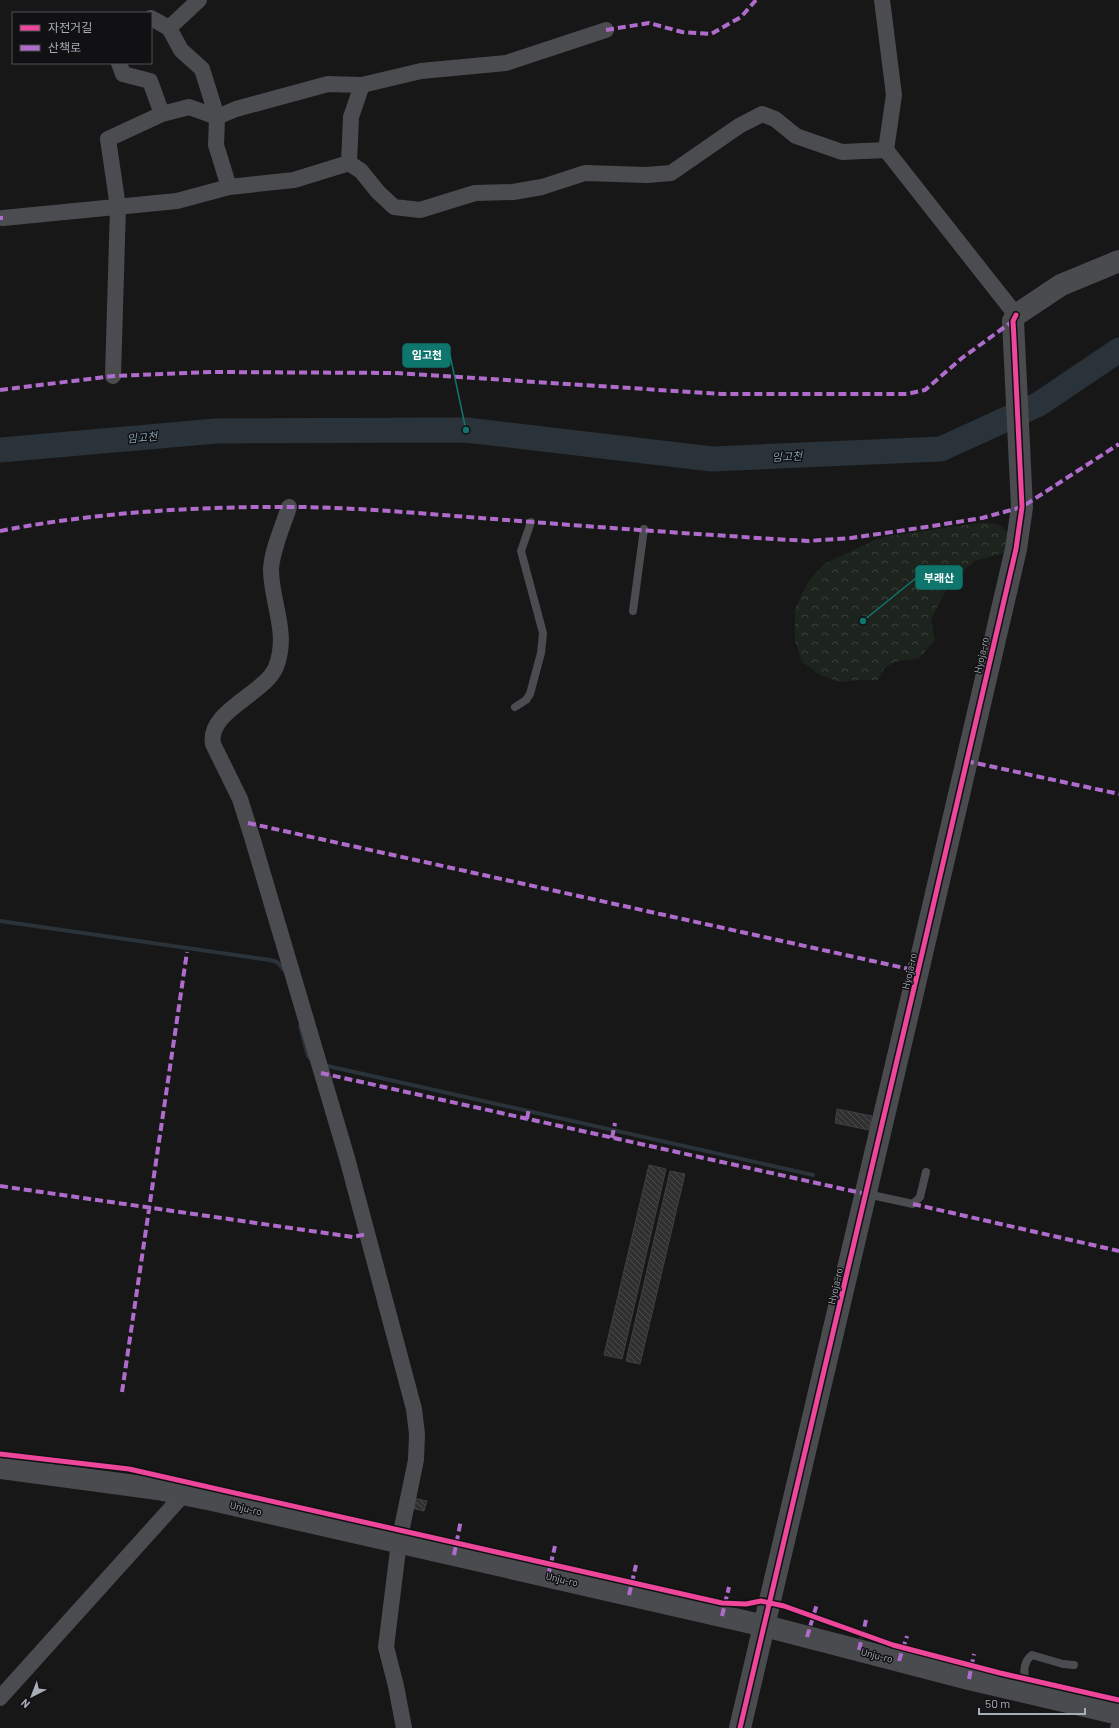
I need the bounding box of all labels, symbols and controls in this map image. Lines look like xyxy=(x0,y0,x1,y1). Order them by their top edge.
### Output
legend xyxy=(12,12,152,64)
text: 자전거길 xyxy=(48,20,92,34)
text: 산책로 xyxy=(48,40,81,54)
callout: 임고천 xyxy=(403,344,450,367)
text: 임고천 xyxy=(412,348,442,361)
water label: 임고천 xyxy=(126,429,160,445)
water label: 임고천 xyxy=(771,449,804,463)
callout: 부래산 xyxy=(916,566,962,589)
text: 부래산 xyxy=(924,571,954,584)
street label: Hyoja-ro xyxy=(971,636,991,674)
street label: Hyoja-ro xyxy=(899,952,919,990)
street label: Hyoja-ro xyxy=(825,1267,845,1305)
street label: Unju-ro xyxy=(229,1498,263,1518)
street label: Unju-ro xyxy=(545,1569,579,1589)
street label: Unju-ro xyxy=(860,1645,894,1665)
north arrow xyxy=(12,1676,52,1716)
scale bar xyxy=(979,1690,1085,1716)
text: 50 m xyxy=(985,1696,1010,1710)
text: N xyxy=(18,1697,32,1711)

